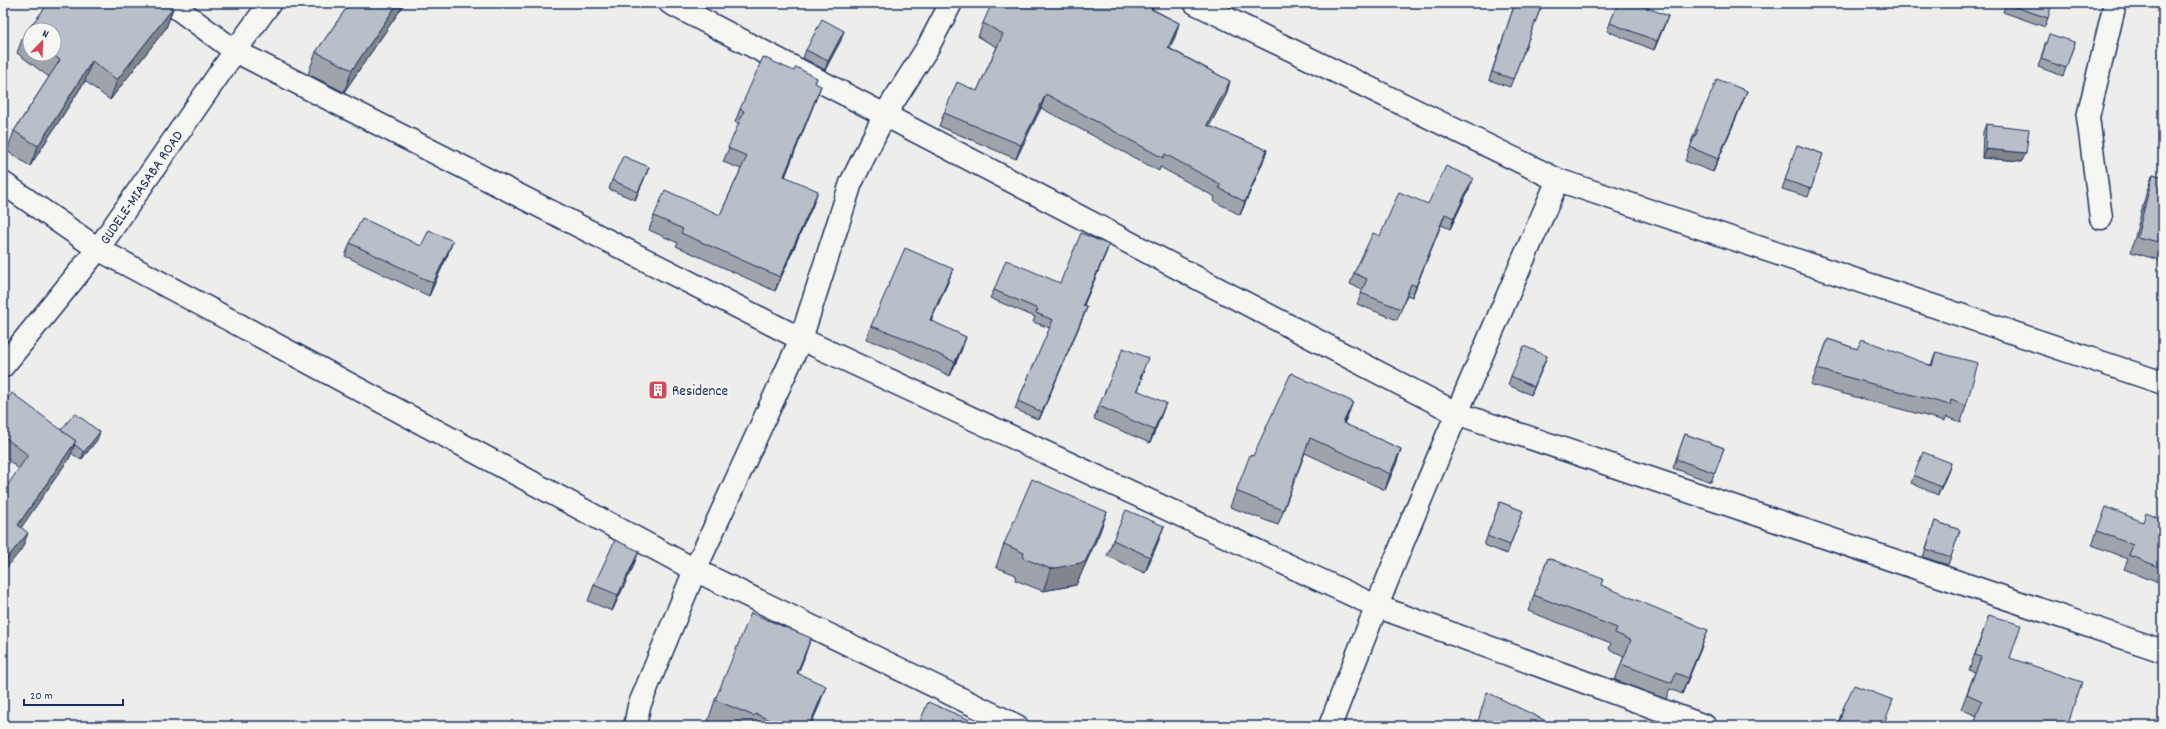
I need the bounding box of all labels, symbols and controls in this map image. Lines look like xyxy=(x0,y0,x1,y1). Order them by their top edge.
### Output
north arrow xyxy=(22,22,62,62)
text: N xyxy=(39,26,51,43)
street label: GUDELE-MIASABA ROAD xyxy=(95,126,190,250)
building icon: Residence xyxy=(647,379,669,401)
place label: Residence xyxy=(672,381,729,403)
scale bar xyxy=(24,681,123,707)
text: 20 m xyxy=(30,688,53,705)

